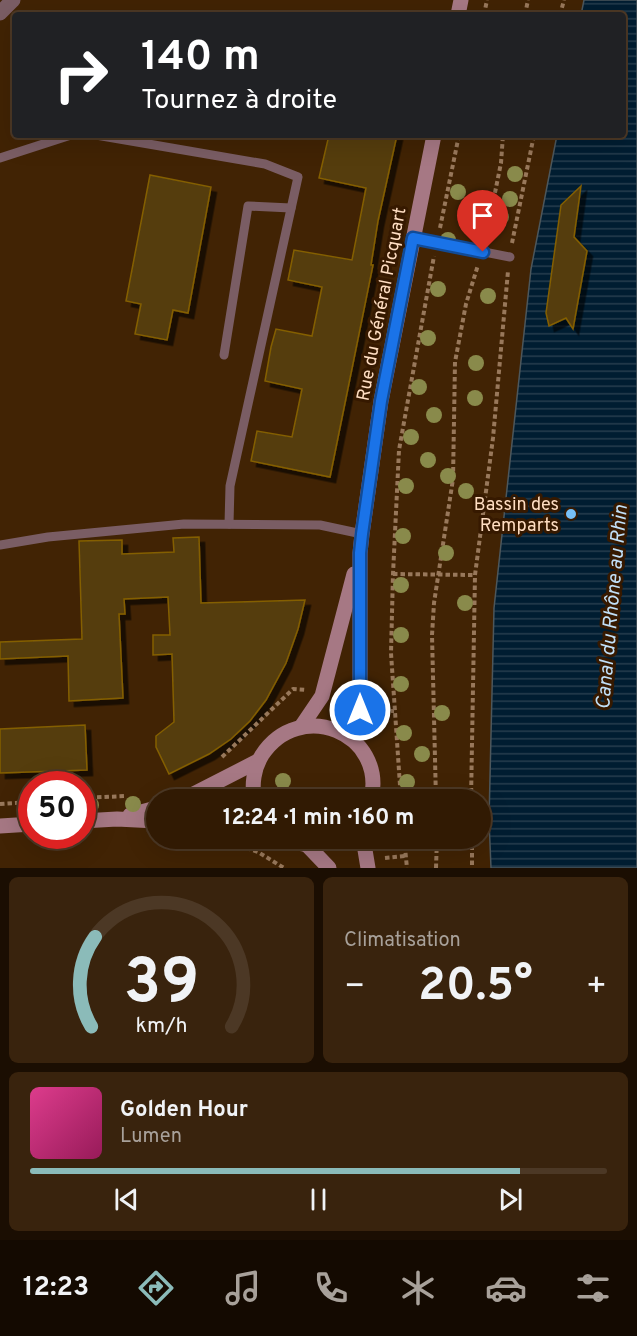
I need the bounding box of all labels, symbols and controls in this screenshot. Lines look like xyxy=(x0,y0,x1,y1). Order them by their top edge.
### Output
text: 140 m xyxy=(141,32,260,85)
icon: right xyxy=(42,36,120,114)
text: Tournez à droite xyxy=(141,84,337,118)
pin xyxy=(457,190,508,252)
icon: arrive xyxy=(466,199,499,232)
street label: Rue du Général Picquart xyxy=(352,206,413,403)
place label: Bassin des Remparts xyxy=(474,494,559,538)
water label: Canal du Rhône au Rhin xyxy=(591,504,635,711)
marker: Bassin des Remparts xyxy=(564,507,578,521)
position arrow xyxy=(328,678,392,742)
speed limit sign: 50 xyxy=(18,771,96,849)
text: 12:24 · 1 min · 160 m xyxy=(223,805,414,832)
text: Climatisation xyxy=(344,928,461,954)
text: 39 xyxy=(124,946,199,1025)
text: 20.5° xyxy=(418,959,533,1016)
text: − xyxy=(344,967,365,1009)
text: + xyxy=(586,967,607,1009)
text: km/h xyxy=(135,1013,188,1040)
text: Golden Hour xyxy=(120,1097,248,1124)
text: Lumen xyxy=(120,1124,182,1150)
icon: previous xyxy=(110,1183,143,1216)
icon: pause xyxy=(302,1183,335,1216)
icon: next xyxy=(494,1183,527,1216)
icon: directions xyxy=(135,1267,177,1309)
icon: music xyxy=(222,1267,264,1309)
icon: phone xyxy=(310,1267,352,1309)
icon: climate xyxy=(397,1267,439,1309)
icon: car xyxy=(485,1267,527,1309)
icon: filters xyxy=(572,1267,614,1309)
text: 12:23 xyxy=(23,1271,89,1305)

